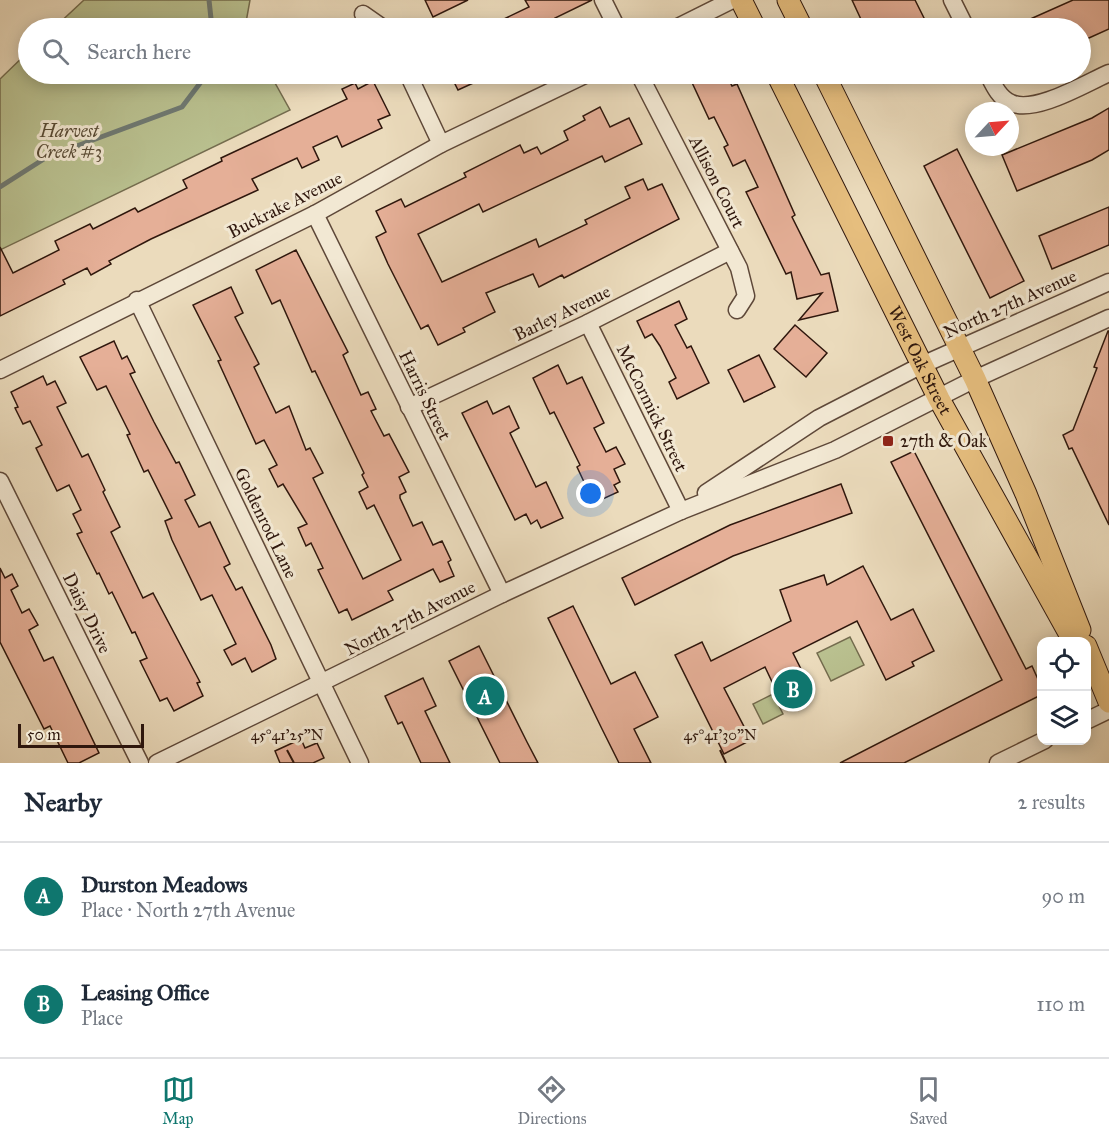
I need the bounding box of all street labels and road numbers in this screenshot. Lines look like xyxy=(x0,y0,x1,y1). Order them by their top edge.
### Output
street label: Allison Court xyxy=(684,131,750,232)
street label: Buckrake Avenue xyxy=(224,167,346,243)
street label: North 27th Avenue xyxy=(940,265,1080,343)
street label: Barley Avenue xyxy=(510,280,614,346)
street label: West Oak Street xyxy=(883,302,957,419)
street label: McCormick Street xyxy=(612,341,693,476)
street label: Harris Street xyxy=(394,347,456,444)
street label: Goldenrod Lane xyxy=(230,464,302,582)
street label: Daisy Drive xyxy=(58,569,116,657)
street label: North 27th Avenue xyxy=(341,576,479,660)

